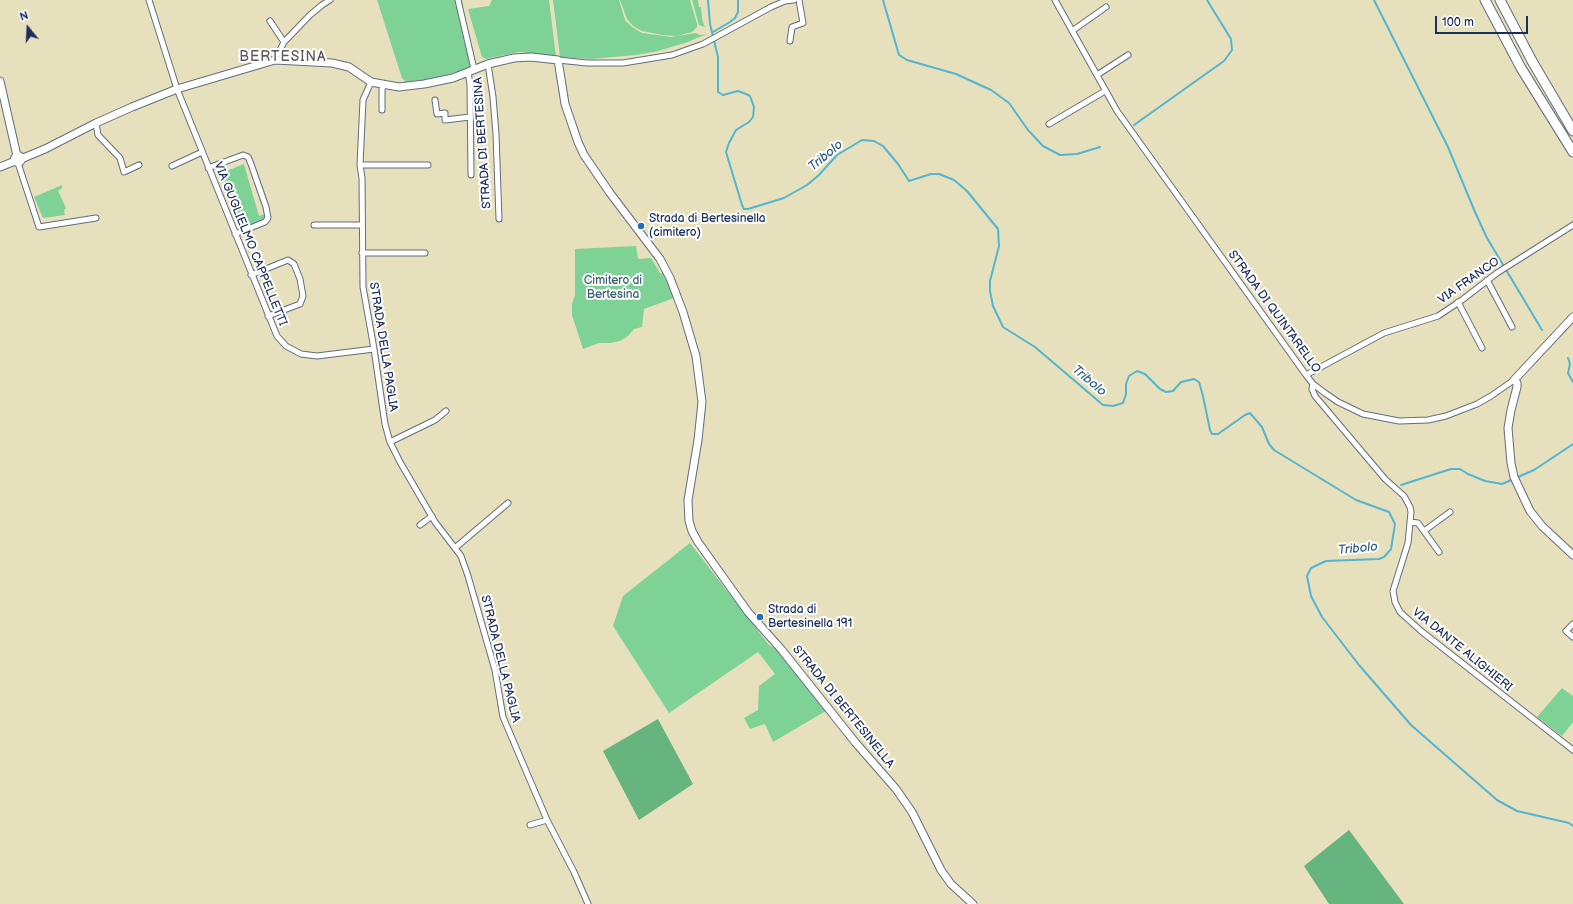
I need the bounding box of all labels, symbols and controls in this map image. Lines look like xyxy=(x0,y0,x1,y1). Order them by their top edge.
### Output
north arrow xyxy=(8,8,48,48)
scale bar xyxy=(1437,8,1530,34)
text: N xyxy=(18,9,30,24)
text: 100 m xyxy=(1442,15,1474,30)
district label: BERTESINA xyxy=(239,49,327,65)
street label: STRADA DI BERTESINA xyxy=(471,77,495,209)
water label: Tribolo xyxy=(806,137,846,175)
street label: VIA GUGLIELMO CAPPELLETTI xyxy=(210,160,290,328)
place label: Strada di Bertesinella (cimitero) xyxy=(649,212,766,240)
marker: Strada di Bertesinella (cimitero) xyxy=(636,221,646,231)
street label: STRADA DI QUINTARELLO xyxy=(1225,248,1323,376)
street label: VIA FRANCO xyxy=(1436,255,1502,307)
park label: Cimitero di Bertesina xyxy=(584,274,642,302)
street label: STRADA DELLA PAGLIA xyxy=(366,281,400,413)
water label: Tribolo xyxy=(1069,362,1109,400)
water label: Tribolo xyxy=(1337,539,1379,559)
street label: STRADA DELLA PAGLIA xyxy=(477,594,523,724)
place label: Strada di Bertesinella 191 xyxy=(768,603,852,631)
street label: VIA DANTE ALIGHIERI xyxy=(1409,605,1515,695)
marker: Strada di Bertesinella 191 xyxy=(755,612,765,622)
street label: STRADA DI BERTESINELLA xyxy=(789,643,897,771)

